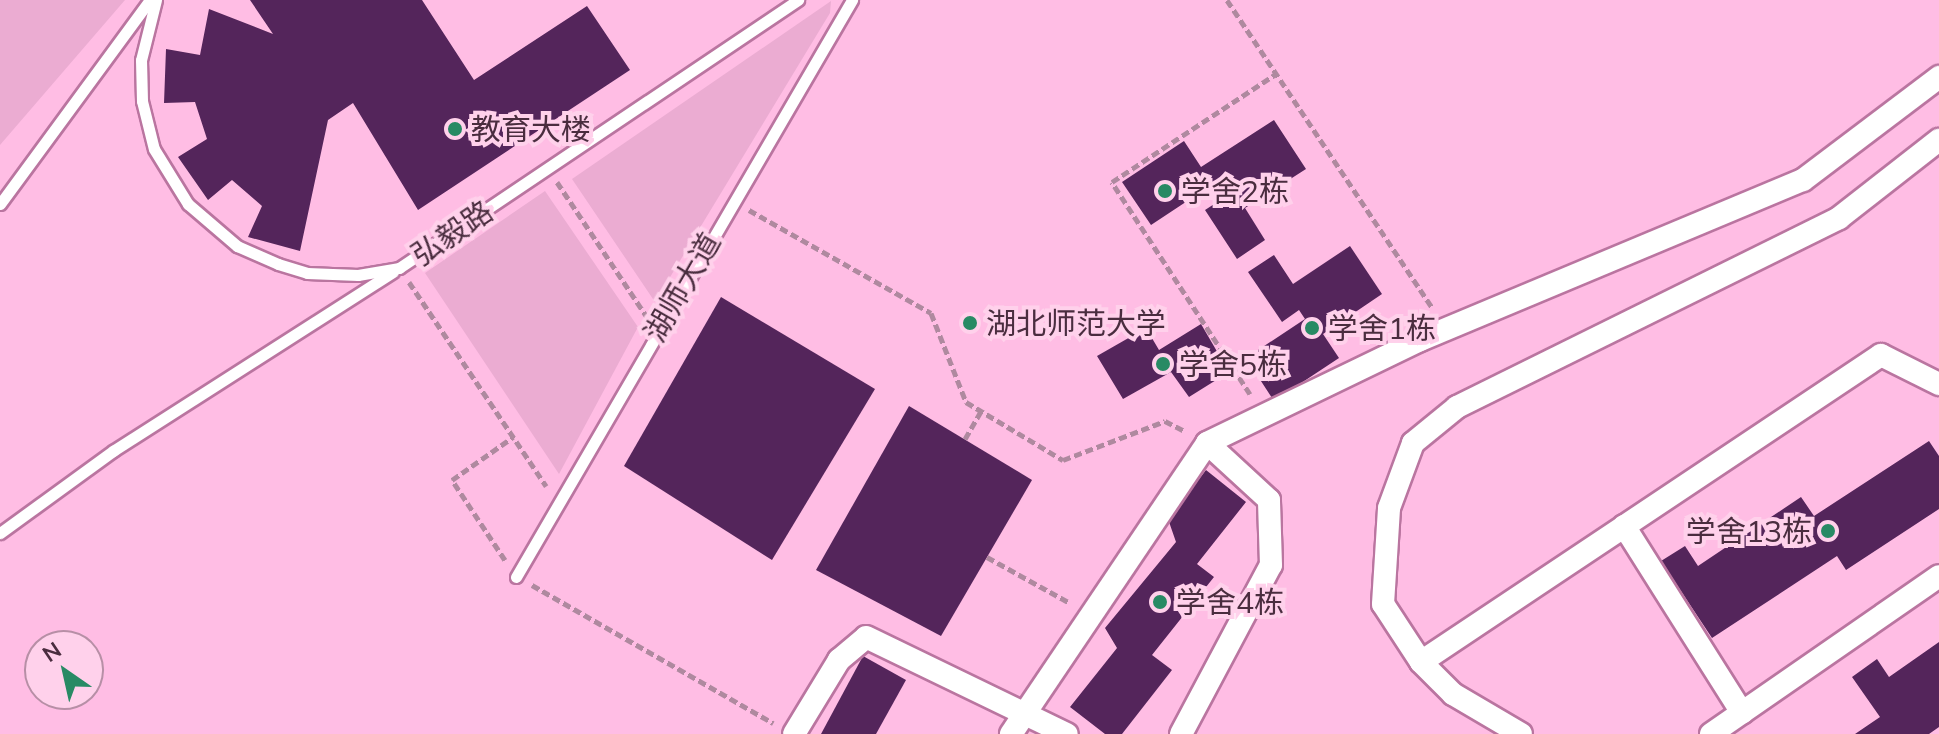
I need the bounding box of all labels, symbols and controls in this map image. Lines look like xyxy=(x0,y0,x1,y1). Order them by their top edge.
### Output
place label: 教育大楼 xyxy=(471,111,591,147)
marker: 教育大楼 xyxy=(446,120,464,138)
place label: 学舍2栋 xyxy=(1181,173,1289,209)
marker: 学舍2栋 xyxy=(1156,182,1174,200)
street label: 弘毅路 xyxy=(405,193,499,273)
street label: 湖师大道 xyxy=(636,226,728,348)
place label: 湖北师范大学 xyxy=(986,305,1166,341)
place label: 学舍1栋 xyxy=(1328,310,1436,346)
marker: 湖北师范大学 xyxy=(961,314,979,332)
marker: 学舍1栋 xyxy=(1303,319,1321,337)
place label: 学舍5栋 xyxy=(1179,346,1287,382)
marker: 学舍5栋 xyxy=(1154,355,1172,373)
place label: 学舍13栋 xyxy=(1686,513,1812,549)
marker: 学舍13栋 xyxy=(1819,522,1837,540)
place label: 学舍4栋 xyxy=(1176,584,1284,620)
marker: 学舍4栋 xyxy=(1151,593,1169,611)
north arrow xyxy=(24,630,104,710)
text: N xyxy=(37,636,66,668)

